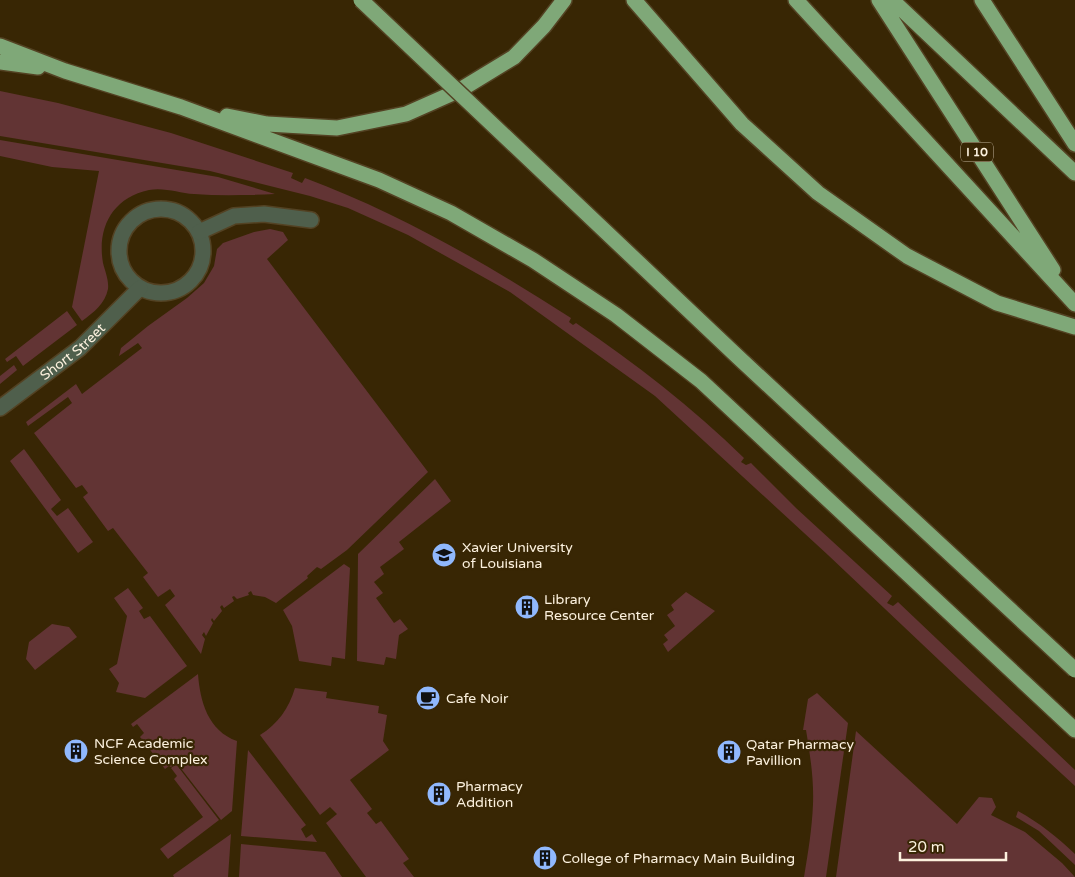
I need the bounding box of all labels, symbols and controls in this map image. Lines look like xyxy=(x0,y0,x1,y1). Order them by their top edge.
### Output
road number: I 10 xyxy=(961,142,993,162)
street label: Short Street xyxy=(37,319,109,384)
place label: Xavier University of Louisiana xyxy=(462,539,573,572)
school or university icon: Xavier University of Louisiana xyxy=(431,542,457,568)
place label: Library Resource Center xyxy=(544,591,655,624)
building icon: Library Resource Center xyxy=(514,594,540,620)
cafe icon: Cafe Noir xyxy=(415,685,441,711)
place label: Cafe Noir xyxy=(446,690,509,707)
place label: NCF Academic Science Complex xyxy=(94,735,208,768)
place label: Qatar Pharmacy Pavillion xyxy=(746,736,854,769)
building icon: NCF Academic Science Complex xyxy=(63,738,89,764)
building icon: Qatar Pharmacy Pavillion xyxy=(716,739,742,765)
place label: Pharmacy Addition xyxy=(456,778,523,811)
building icon: Pharmacy Addition xyxy=(426,781,452,807)
scale bar xyxy=(900,830,1006,862)
text: 20 m xyxy=(908,838,945,856)
building icon: College of Pharmacy Main Building xyxy=(532,845,558,871)
place label: College of Pharmacy Main Building xyxy=(562,850,795,867)

